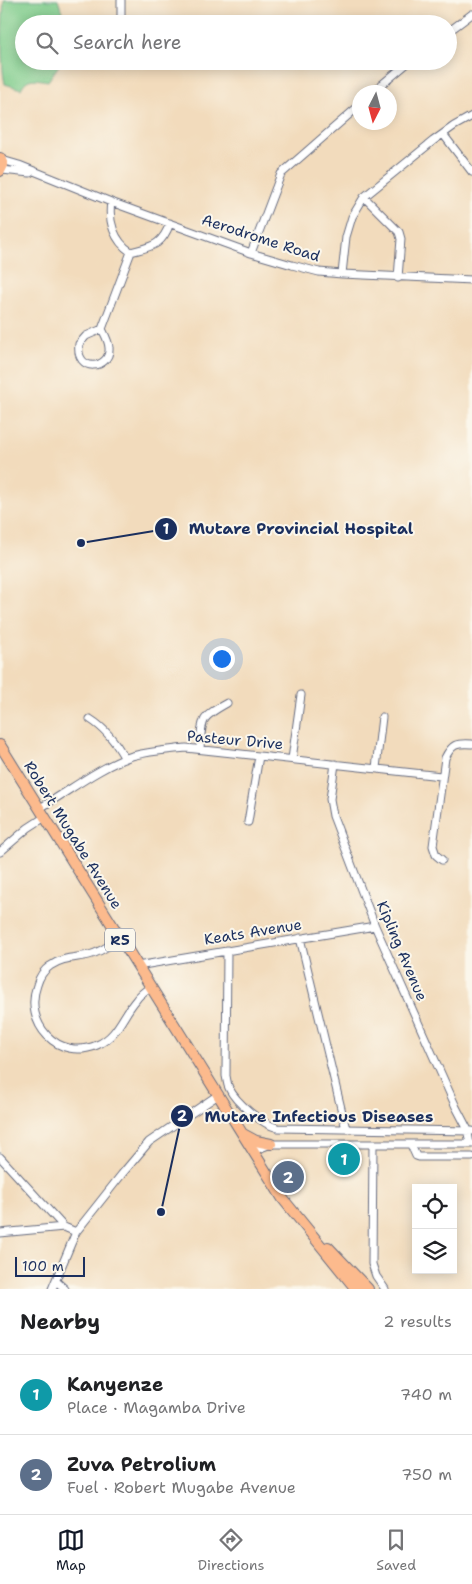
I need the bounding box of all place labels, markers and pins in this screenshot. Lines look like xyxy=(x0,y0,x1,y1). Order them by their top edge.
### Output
callout: Mutare Provincial Hospital xyxy=(153,513,423,544)
callout: Mutare Infectious Diseases xyxy=(170,1101,444,1132)
pin: 1 xyxy=(328,1140,360,1178)
pin: 2 xyxy=(272,1158,304,1196)

